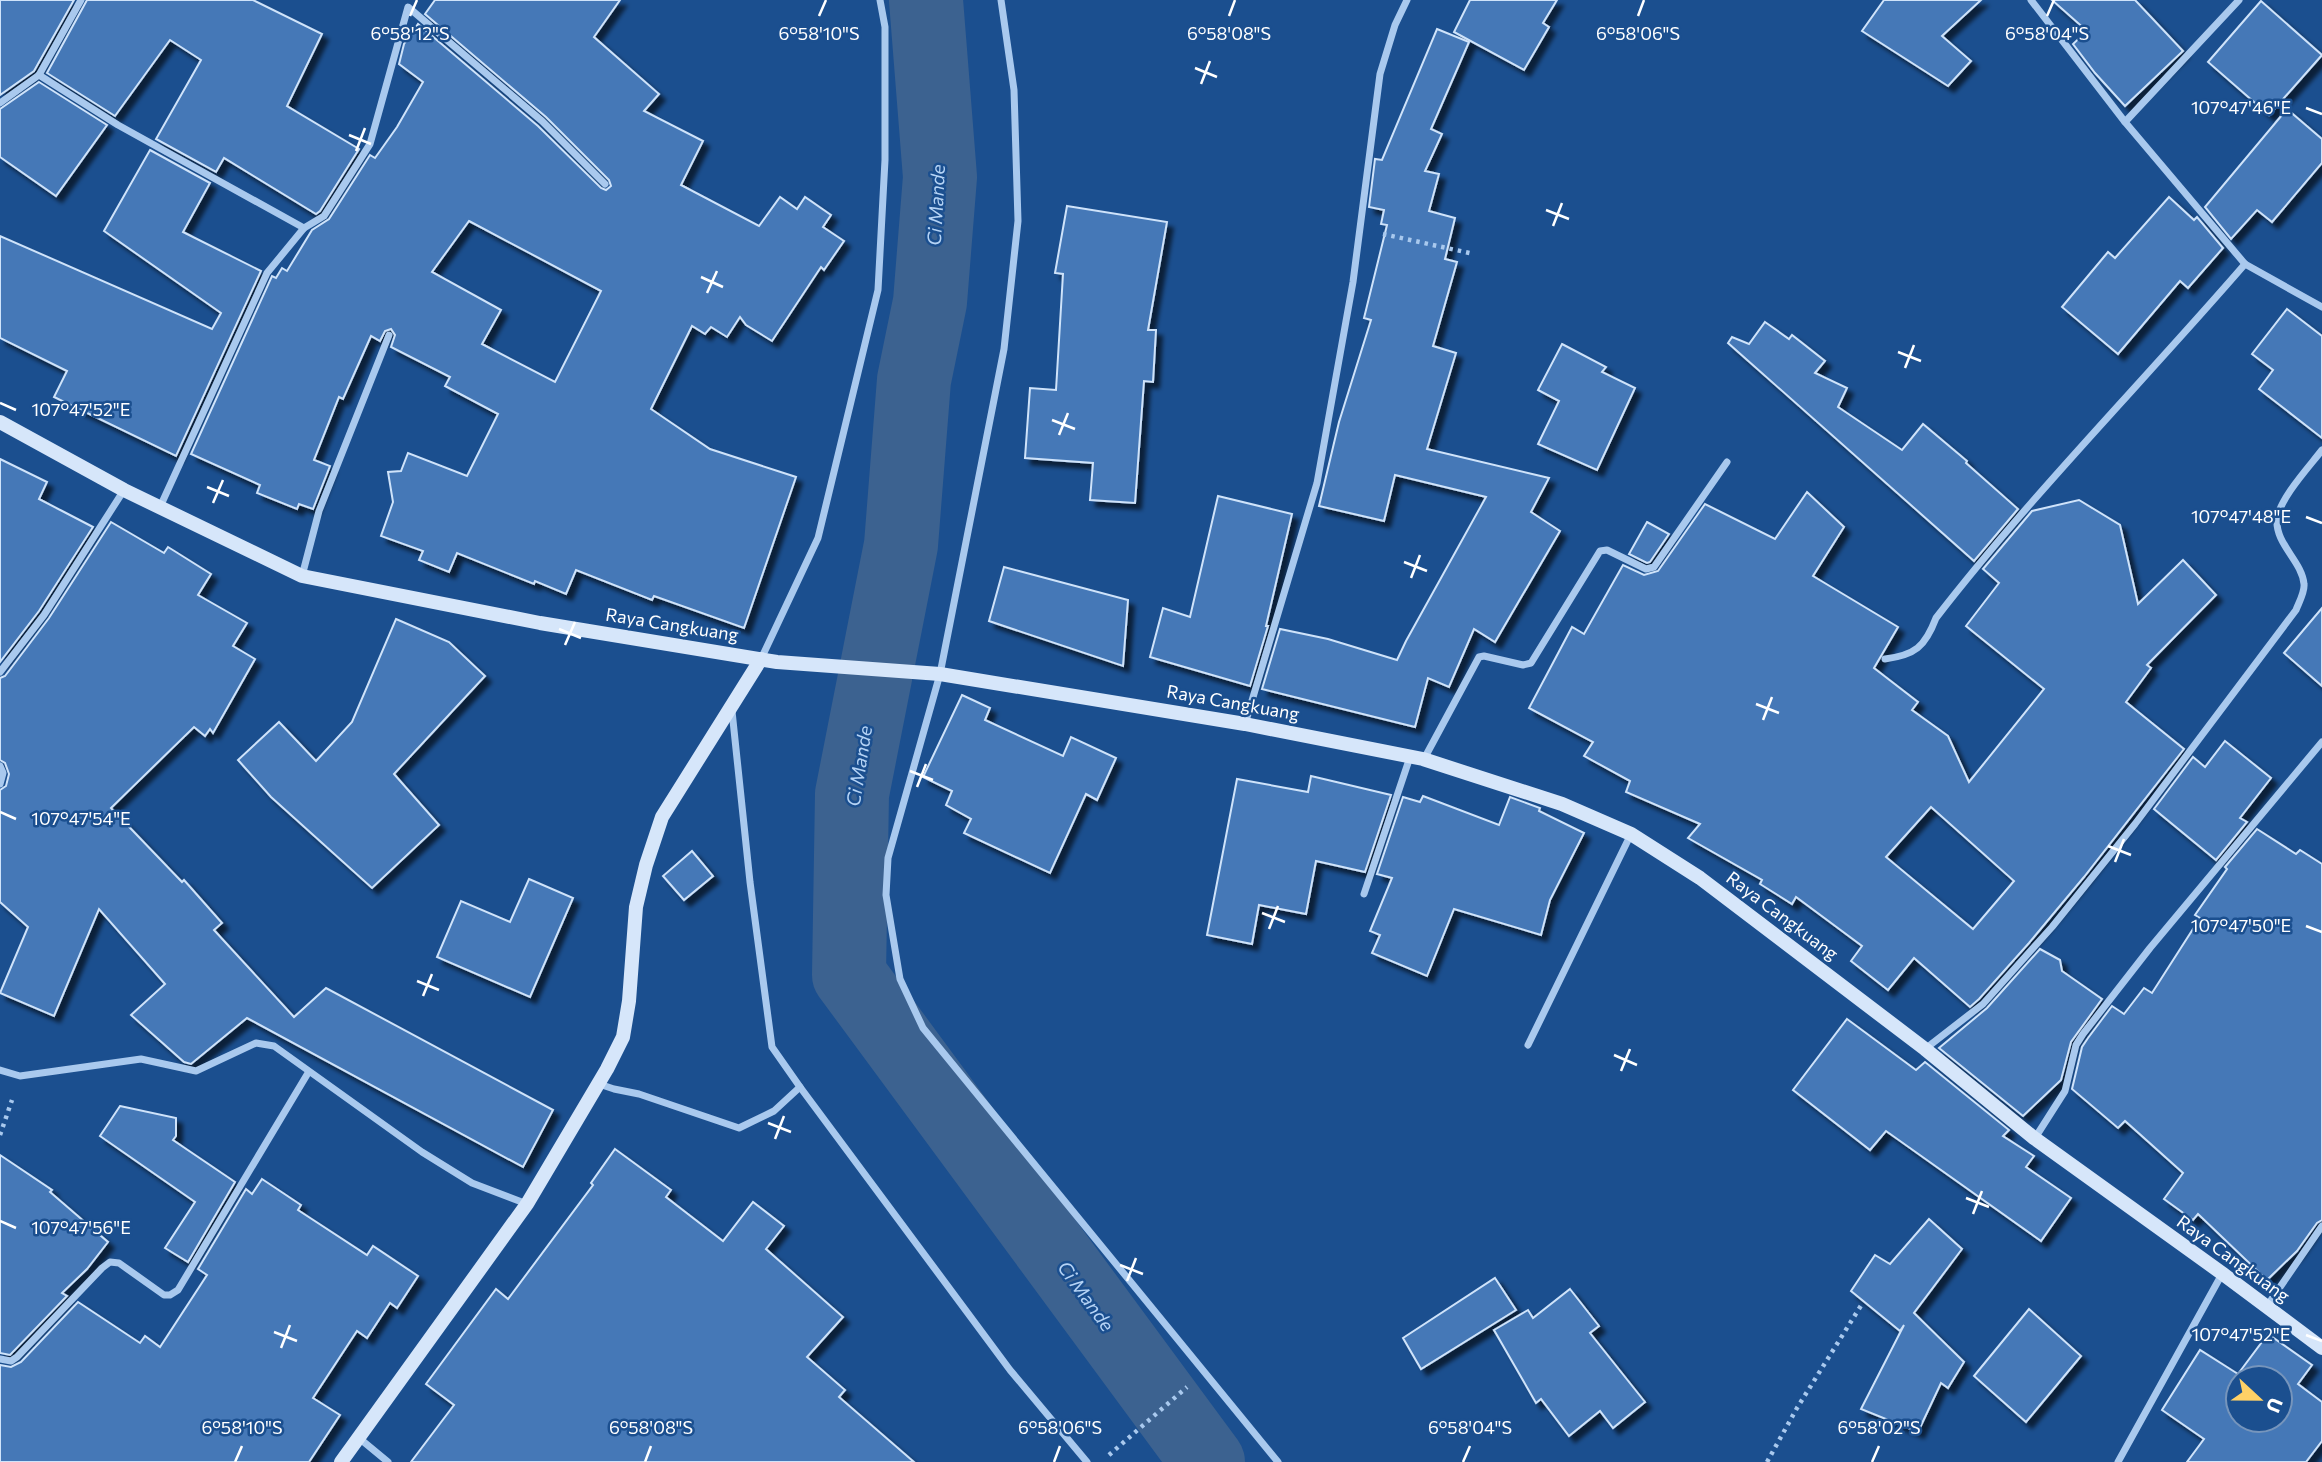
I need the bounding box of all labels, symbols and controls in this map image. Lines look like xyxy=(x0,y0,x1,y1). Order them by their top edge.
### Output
text: 6°58'12"S xyxy=(370,22,450,44)
text: 6°58'10"S xyxy=(779,22,859,44)
text: 6°58'08"S xyxy=(1187,22,1271,44)
text: 6°58'06"S xyxy=(1596,22,1680,44)
text: 6°58'04"S xyxy=(2005,22,2089,44)
text: 107°47'46"E xyxy=(2191,96,2291,118)
water label: Ci Mande xyxy=(922,164,949,246)
text: 107°47'52"E xyxy=(32,398,130,420)
text: 107°47'48"E xyxy=(2191,505,2291,527)
street label: Raya Cangkuang xyxy=(604,603,740,645)
street label: Raya Cangkuang xyxy=(1165,680,1301,725)
water label: Ci Mande xyxy=(841,724,876,808)
text: 107°47'54"E xyxy=(31,807,131,829)
street label: Raya Cangkuang xyxy=(1722,866,1843,965)
text: 107°47'50"E xyxy=(2191,914,2291,936)
street label: Raya Cangkuang xyxy=(2173,1210,2295,1307)
text: 107°47'56"E xyxy=(31,1216,131,1238)
water label: Ci Mande xyxy=(1053,1256,1120,1335)
text: 107°47'52"E xyxy=(2192,1323,2290,1345)
north arrow xyxy=(2224,1364,2294,1434)
text: U xyxy=(2262,1395,2288,1416)
text: 6°58'10"S xyxy=(202,1416,282,1438)
text: 6°58'08"S xyxy=(609,1416,693,1438)
text: 6°58'06"S xyxy=(1018,1416,1102,1438)
text: 6°58'04"S xyxy=(1428,1416,1512,1438)
text: 6°58'02"S xyxy=(1837,1416,1921,1438)

